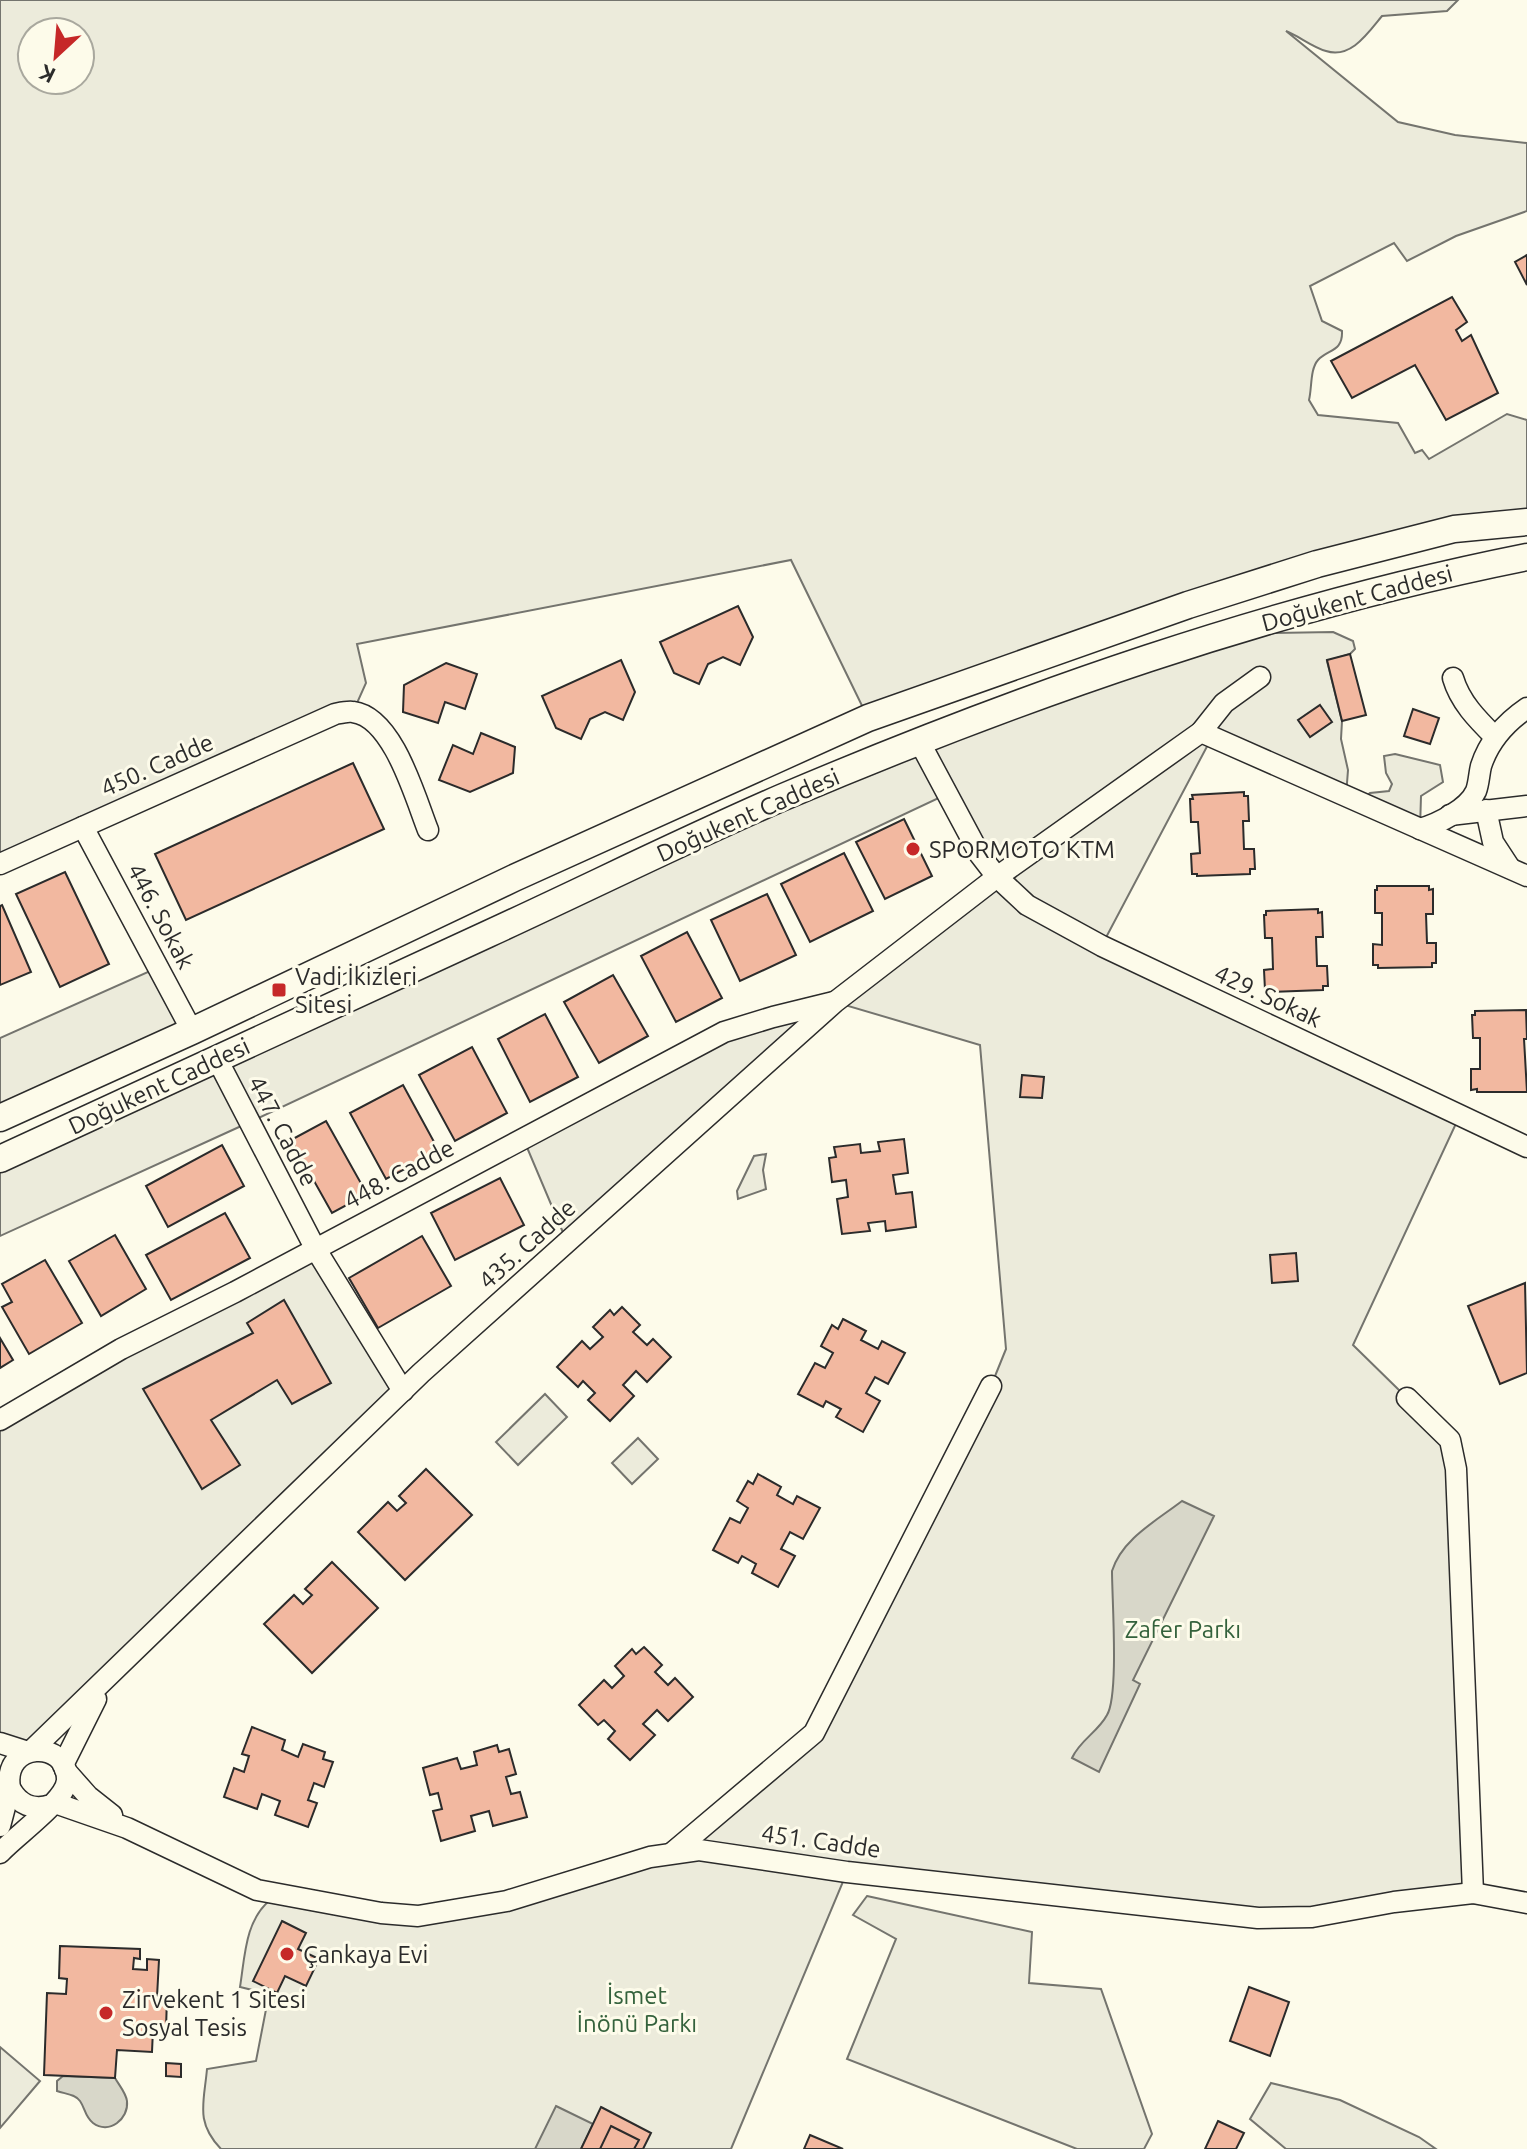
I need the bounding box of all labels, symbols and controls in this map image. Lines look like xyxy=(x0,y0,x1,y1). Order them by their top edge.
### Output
north arrow xyxy=(16,16,96,96)
text: K xyxy=(35,60,59,89)
street label: Doğukent Caddesi xyxy=(1258,560,1456,636)
street label: 450. Cadde xyxy=(97,728,217,802)
street label: Doğukent Caddesi xyxy=(653,763,843,867)
place label: SPORMOTO KTM xyxy=(929,836,1115,863)
marker: SPORMOTO KTM xyxy=(904,840,922,858)
street label: 446. Sokak xyxy=(122,859,200,973)
street label: 429. Sokak xyxy=(1210,959,1326,1033)
place label: Vadi İkizleri Sitesi xyxy=(295,963,417,1018)
marker: Vadi İkizleri Sitesi xyxy=(270,981,288,999)
street label: Doğukent Caddesi xyxy=(64,1032,254,1140)
street label: 447. Cadde xyxy=(243,1071,323,1191)
street label: 448. Cadde xyxy=(339,1134,459,1214)
street label: 435. Cadde xyxy=(473,1194,581,1294)
park label: Zafer Parkı xyxy=(1125,1616,1241,1643)
street label: 451. Cadde xyxy=(759,1819,883,1863)
place label: Çankaya Evi xyxy=(303,1941,428,1968)
marker: Çankaya Evi xyxy=(278,1945,296,1963)
park label: İsmet İnönü Parkı xyxy=(577,1982,697,2037)
place label: Zirvekent 1 Sitesi Sosyal Tesis xyxy=(122,1986,306,2041)
marker: Zirvekent 1 Sitesi Sosyal Tesis xyxy=(97,2004,115,2022)

